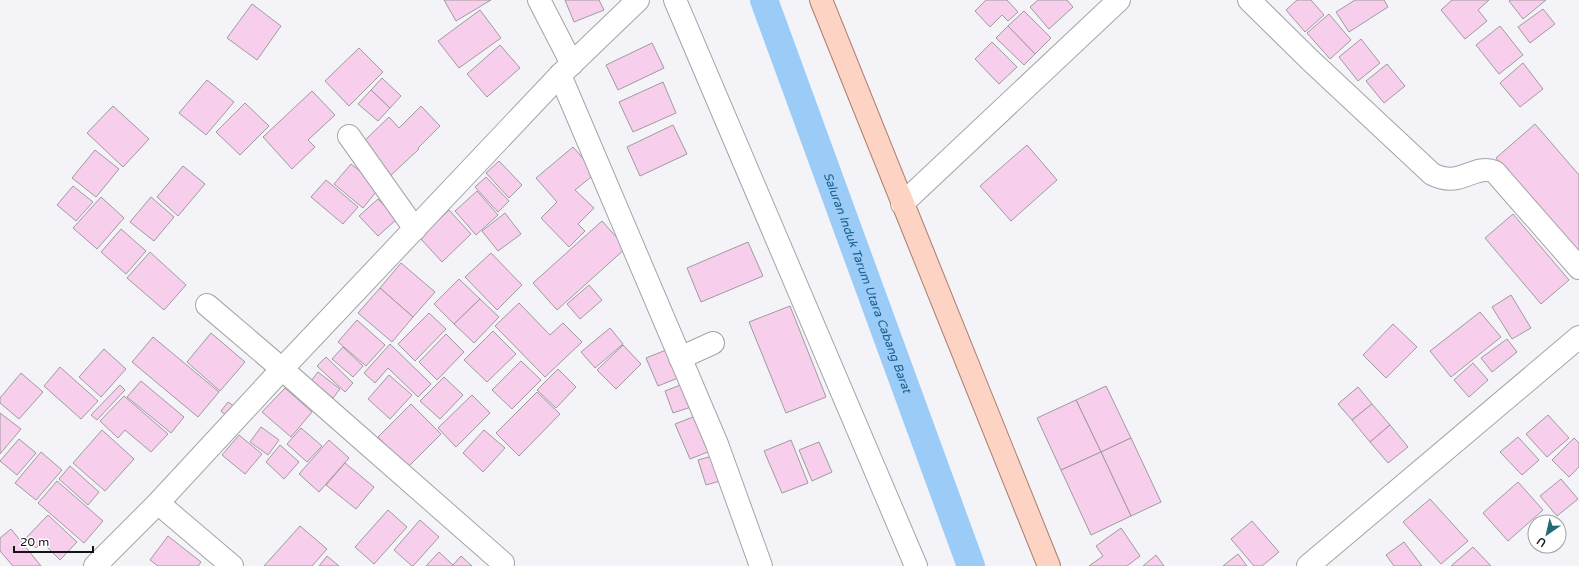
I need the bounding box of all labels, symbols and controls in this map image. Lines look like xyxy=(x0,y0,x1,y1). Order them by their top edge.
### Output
water label: Saluran Induk Tarum Utara Cabang Barat xyxy=(821,171,915,396)
north arrow xyxy=(1527,514,1567,554)
scale bar xyxy=(14,528,93,554)
text: U xyxy=(1535,534,1549,550)
text: 20 m xyxy=(20,535,49,549)

